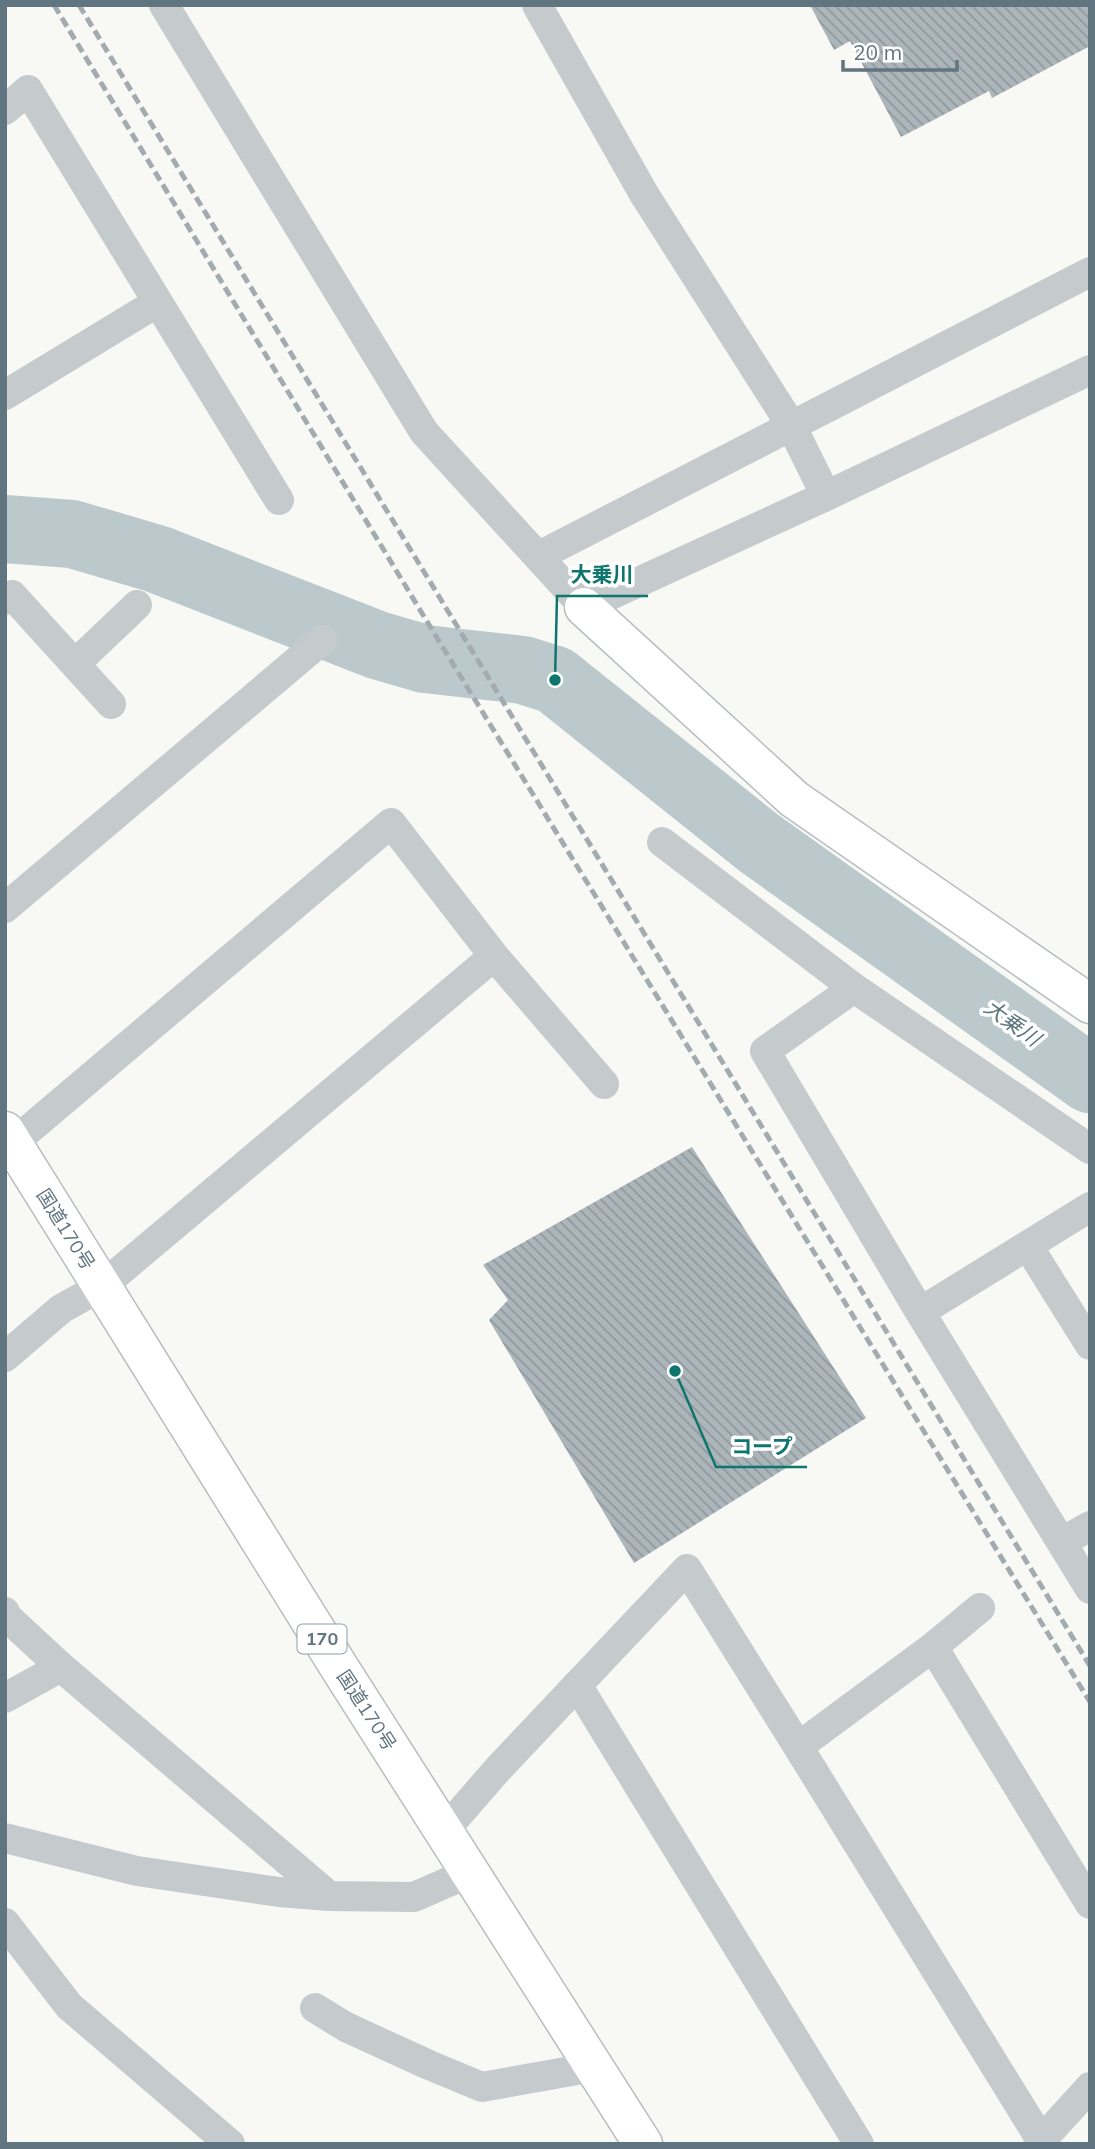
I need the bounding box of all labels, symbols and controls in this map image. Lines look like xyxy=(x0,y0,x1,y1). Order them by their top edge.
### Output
scale bar xyxy=(843,28,957,72)
text: 20 m xyxy=(853,39,902,65)
callout: 大乗川 xyxy=(557,554,648,596)
text: 大乗川 xyxy=(571,561,634,587)
water label: 大乗川 xyxy=(979,993,1047,1052)
street label: 国道170号 xyxy=(32,1184,100,1274)
callout: コープ xyxy=(716,1425,807,1467)
text: コープ xyxy=(731,1433,793,1459)
road number: 170 xyxy=(298,1624,346,1654)
street label: 国道170号 xyxy=(332,1665,402,1755)

